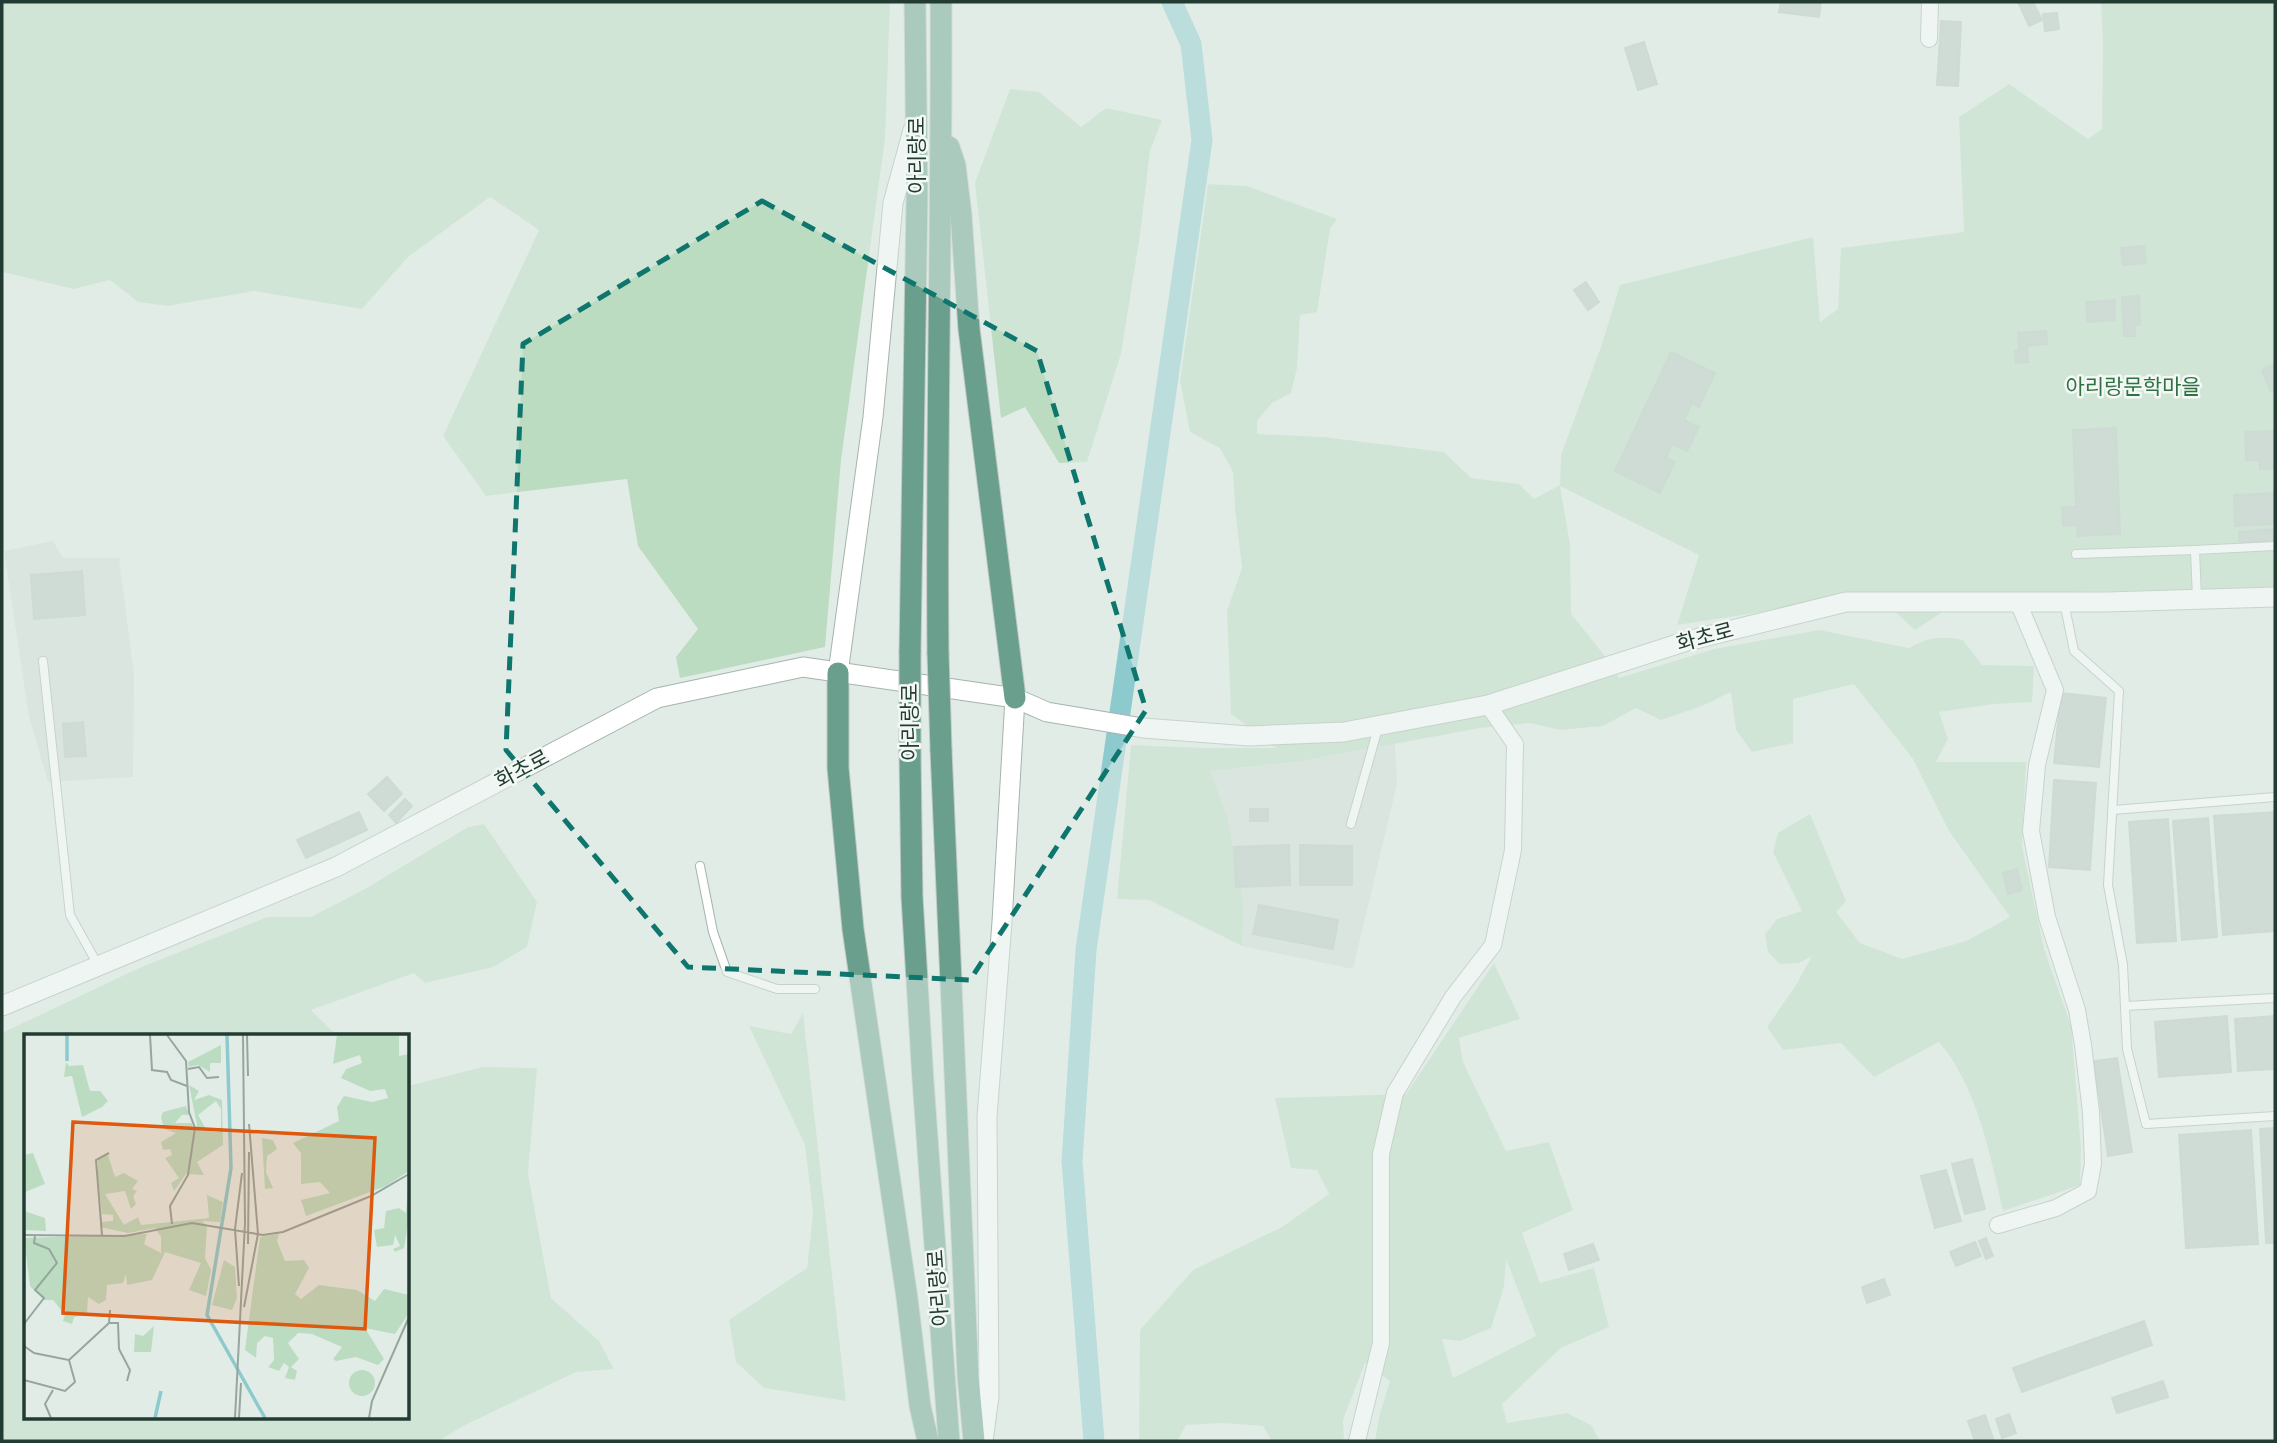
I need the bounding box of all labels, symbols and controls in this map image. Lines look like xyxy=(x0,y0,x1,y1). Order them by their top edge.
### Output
street label: 아리랑로 xyxy=(902,116,930,194)
park label: 아리랑문학마을 xyxy=(2065,372,2201,400)
street label: 화초로 xyxy=(1673,615,1736,657)
street label: 아리랑로 xyxy=(895,683,923,761)
street label: 화초로 xyxy=(489,742,554,794)
inset map xyxy=(24,1034,410,1418)
street label: 아리랑로 xyxy=(920,1249,954,1328)

